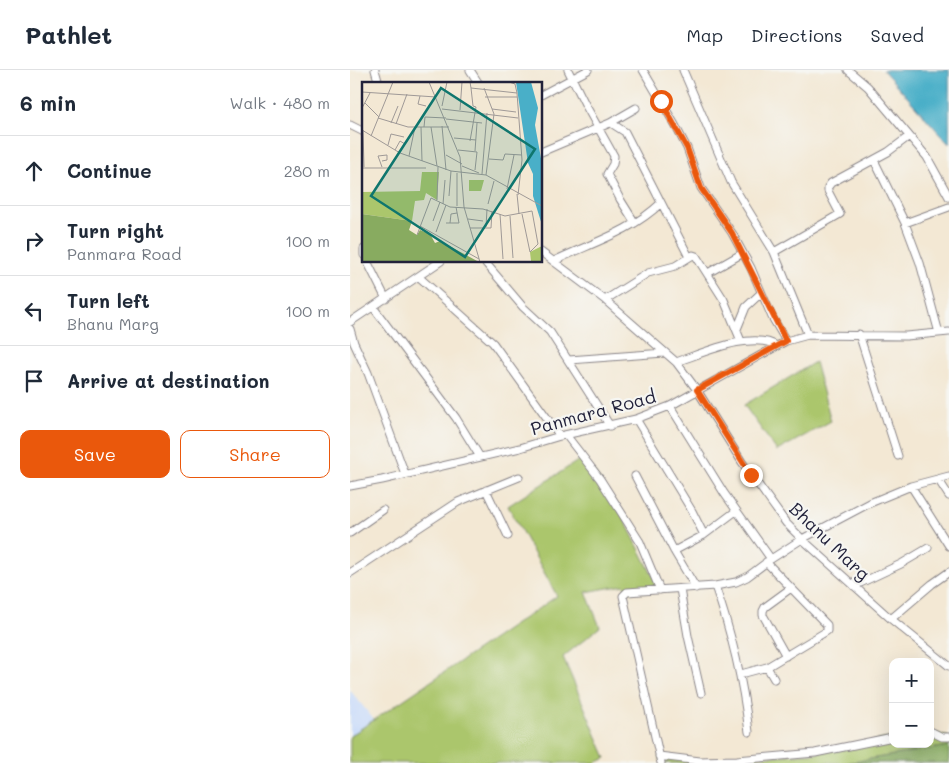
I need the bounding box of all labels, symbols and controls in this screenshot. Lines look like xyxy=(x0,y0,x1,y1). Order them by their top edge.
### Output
text: Pathlet xyxy=(25,19,112,50)
text: Map xyxy=(686,23,723,47)
text: Directions xyxy=(751,23,843,47)
text: Saved xyxy=(871,23,924,47)
inset map xyxy=(362,82,542,262)
text: 6 min xyxy=(20,89,76,116)
route start xyxy=(650,90,673,113)
text: Walk · 480 m xyxy=(229,92,330,113)
icon: ahead xyxy=(20,157,48,185)
text: Continue xyxy=(67,158,152,183)
text: 280 m xyxy=(284,160,330,181)
text: Turn right xyxy=(67,218,164,243)
icon: right xyxy=(20,227,48,255)
text: 100 m xyxy=(285,230,330,251)
text: Panmara Road xyxy=(67,243,181,264)
text: Turn left xyxy=(67,288,150,313)
icon: left xyxy=(20,297,48,325)
text: 100 m xyxy=(285,300,330,321)
text: Bhanu Marg xyxy=(67,313,159,334)
icon: arrive xyxy=(20,367,48,395)
text: Arrive at destination xyxy=(67,368,270,393)
street label: Panmara Road xyxy=(528,384,658,440)
button: Save xyxy=(20,430,170,478)
button: Share xyxy=(180,430,330,478)
route end xyxy=(740,464,763,487)
street label: Bhanu Marg xyxy=(785,497,875,585)
map controls xyxy=(889,658,934,748)
button: + xyxy=(889,658,934,703)
button: − xyxy=(889,703,934,748)

